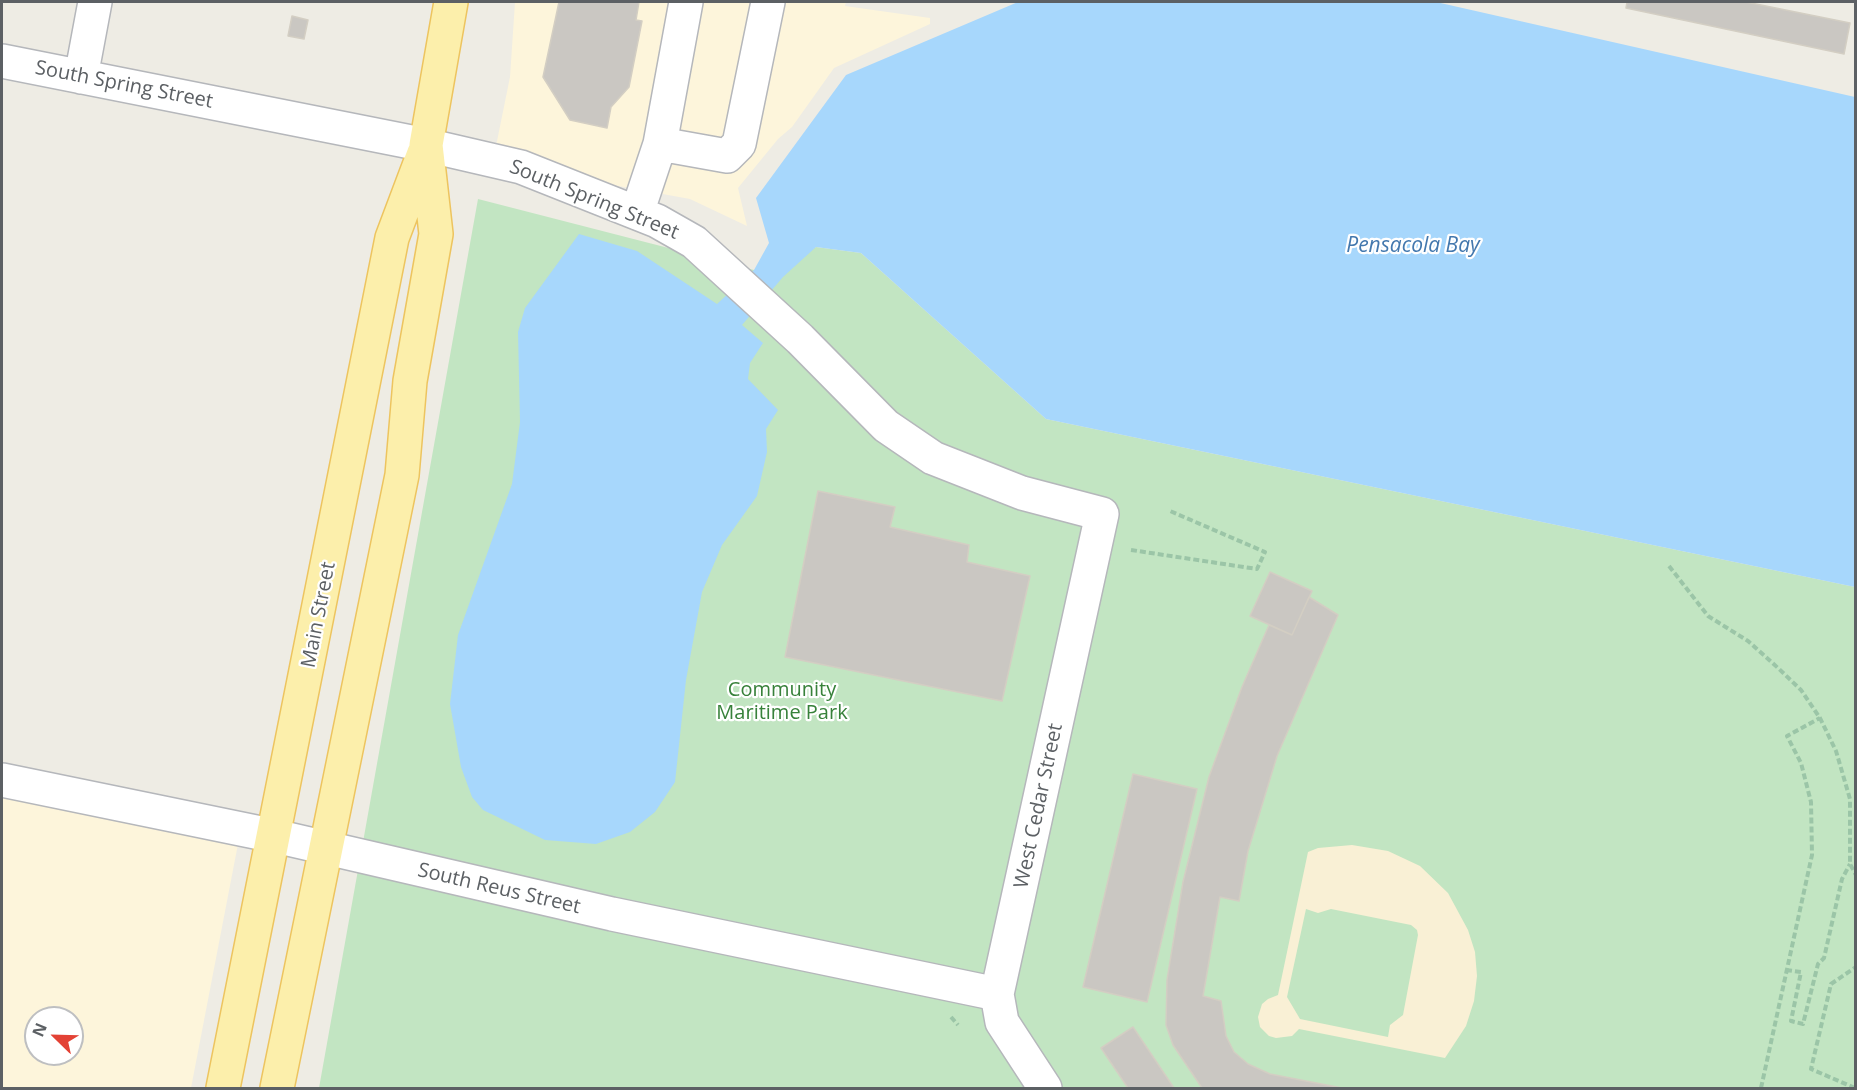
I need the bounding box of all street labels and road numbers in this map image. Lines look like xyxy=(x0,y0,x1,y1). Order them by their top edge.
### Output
street label: South Spring Street xyxy=(33,56,215,114)
street label: South Spring Street xyxy=(506,155,682,245)
street label: Main Street xyxy=(297,560,341,670)
street label: West Cedar Street xyxy=(1010,721,1068,891)
street label: South Reus Street xyxy=(415,859,583,919)

